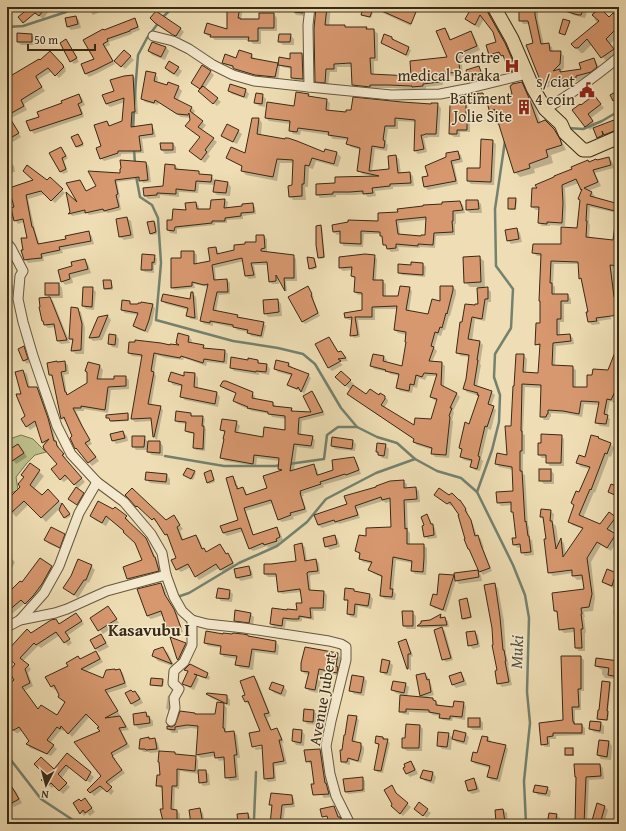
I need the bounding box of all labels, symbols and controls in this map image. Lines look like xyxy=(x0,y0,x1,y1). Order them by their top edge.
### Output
scale bar xyxy=(28,26,95,52)
text: 50 m xyxy=(34,31,58,48)
place label: Centre medical Baraka xyxy=(397,45,500,87)
hospital icon: Centre medical Baraka xyxy=(503,57,521,75)
place label: s/ciat 4 coin xyxy=(535,69,575,111)
public building icon: s/ciat 4 coin xyxy=(578,81,596,99)
place label: Batiment Jolie Site xyxy=(450,86,512,128)
building icon: Batiment Jolie Site xyxy=(515,98,533,116)
district label: Kasavubu I xyxy=(108,617,190,642)
water label: Muki xyxy=(503,634,529,669)
street label: Avenue Jubert xyxy=(302,650,342,748)
north arrow xyxy=(26,765,66,805)
text: N xyxy=(40,787,49,803)

